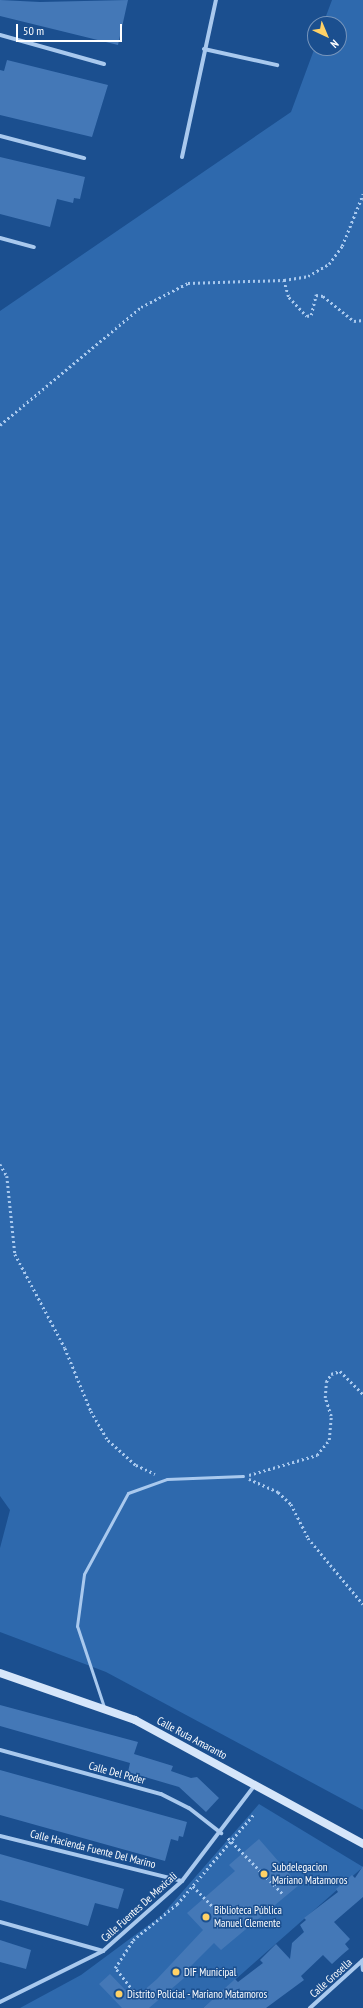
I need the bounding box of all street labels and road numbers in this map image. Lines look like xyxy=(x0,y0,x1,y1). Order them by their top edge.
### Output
street label: Calle Ruta Amaranto xyxy=(155,1714,229,1762)
street label: Calle Del Poder xyxy=(87,1759,147,1787)
street label: Calle Hacienda Fuente Del Marino xyxy=(29,1827,157,1871)
street label: Calle Fuentes De Mexicali xyxy=(98,1869,180,1945)
street label: Calle Grosella xyxy=(307,1956,355,2000)

